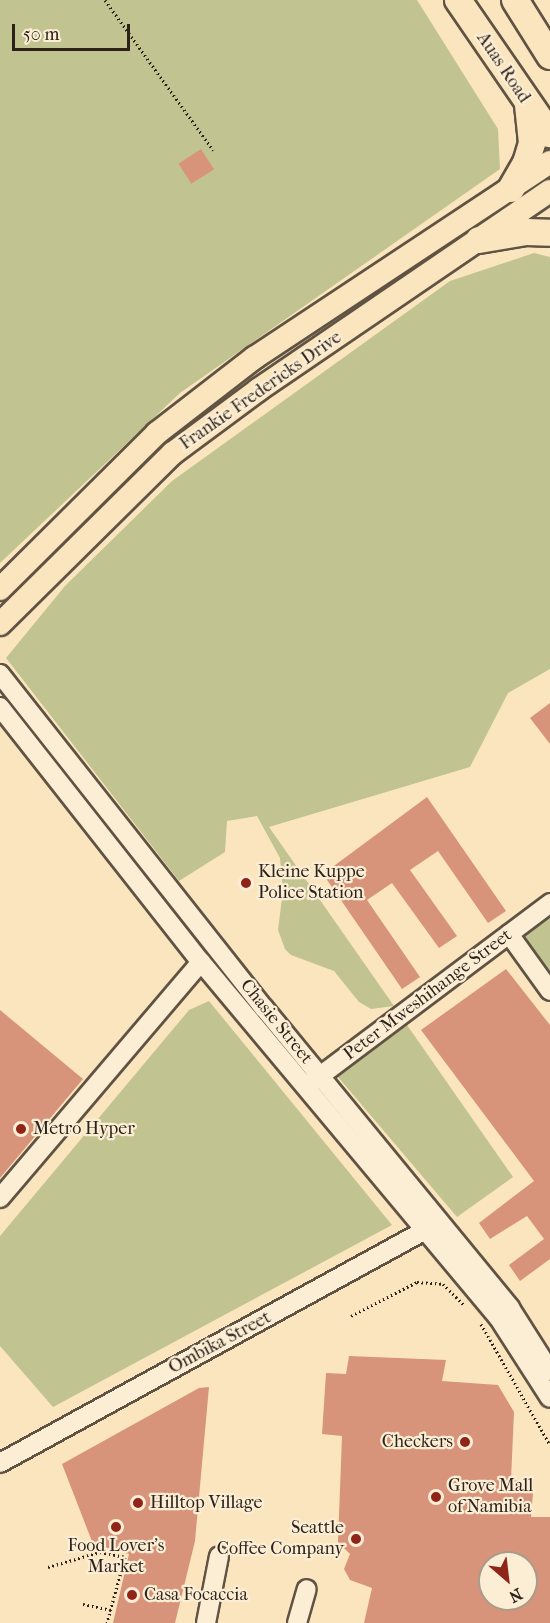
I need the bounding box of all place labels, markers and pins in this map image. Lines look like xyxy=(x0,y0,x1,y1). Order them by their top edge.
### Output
place label: Kleine Kuppe Police Station xyxy=(258,862,365,904)
marker: Kleine Kuppe Police Station xyxy=(239,876,253,890)
place label: Metro Hyper xyxy=(33,1118,135,1140)
marker: Metro Hyper xyxy=(14,1122,28,1136)
place label: Checkers xyxy=(382,1431,453,1453)
marker: Checkers xyxy=(458,1435,472,1449)
place label: Grove Mall of Namibia xyxy=(448,1476,533,1518)
marker: Grove Mall of Namibia xyxy=(429,1490,443,1504)
place label: Hilltop Village xyxy=(150,1492,262,1514)
marker: Hilltop Village xyxy=(131,1496,145,1510)
place label: Seattle Coffee Company xyxy=(217,1518,344,1561)
marker: Food Lover's Market xyxy=(109,1520,123,1534)
marker: Seattle Coffee Company xyxy=(349,1532,363,1546)
place label: Food Lover's Market xyxy=(68,1536,164,1578)
place label: Casa Focaccia xyxy=(144,1584,248,1606)
marker: Casa Focaccia xyxy=(125,1588,139,1602)

